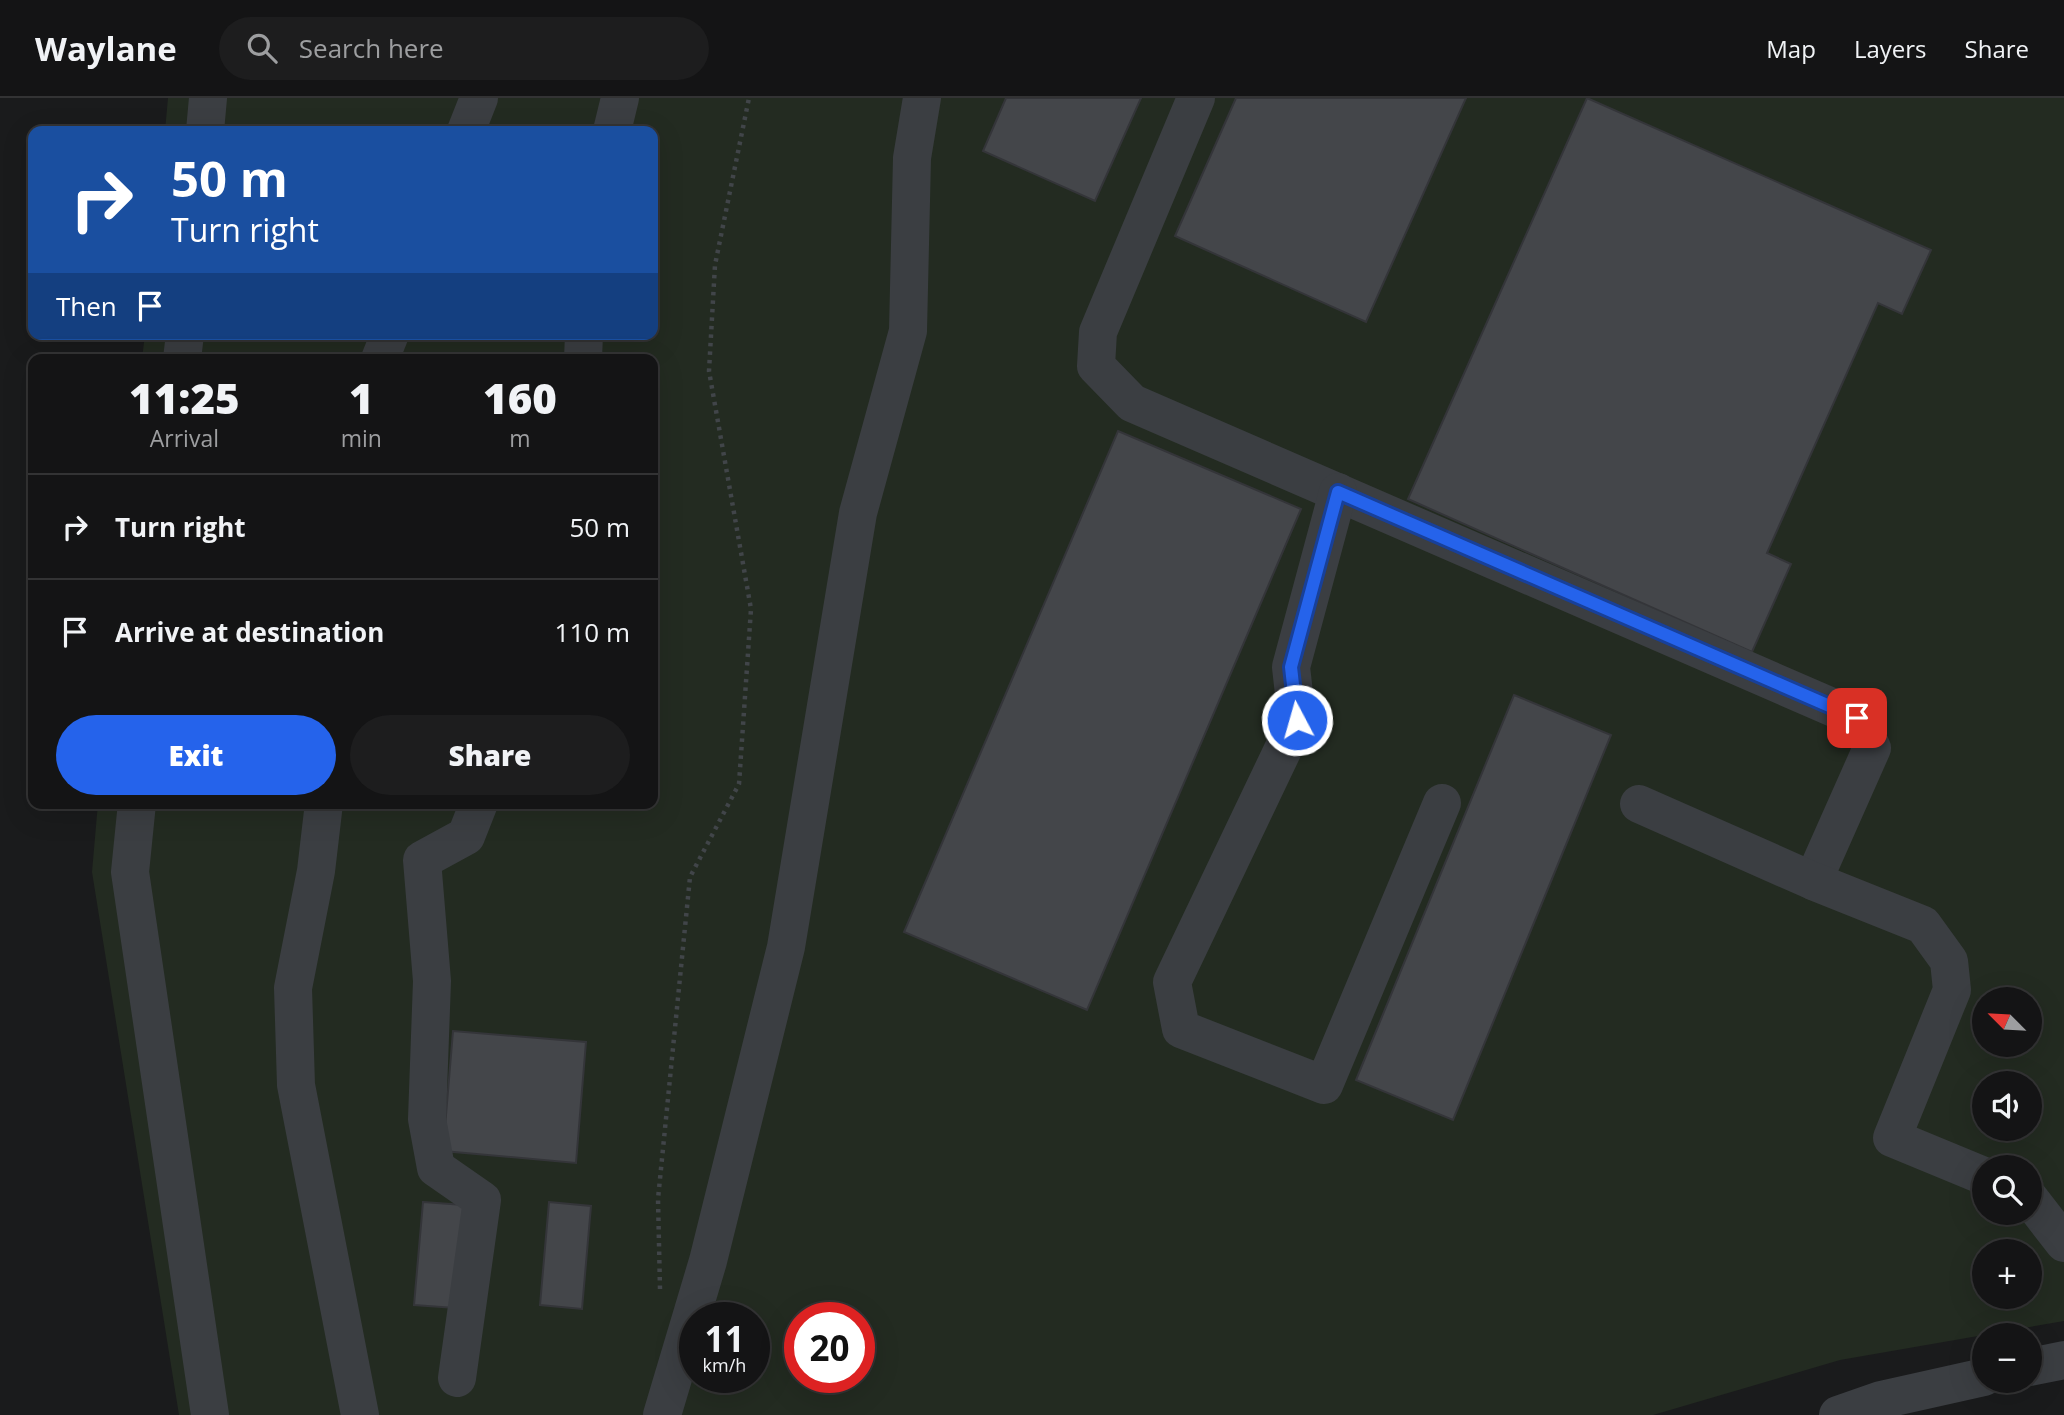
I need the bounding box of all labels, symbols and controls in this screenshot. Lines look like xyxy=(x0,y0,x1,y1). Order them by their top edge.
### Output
search box xyxy=(219,17,709,80)
text: Waylane xyxy=(35,26,177,71)
icon: search xyxy=(243,29,281,67)
text: Search here xyxy=(299,30,444,66)
text: Map xyxy=(1766,32,1816,65)
text: Layers xyxy=(1854,32,1927,65)
text: Share xyxy=(1965,32,2029,65)
text: 50 m xyxy=(171,145,288,211)
icon: right xyxy=(56,154,147,245)
text: Turn right xyxy=(171,208,319,251)
icon: arrive xyxy=(131,287,169,325)
text: Then xyxy=(56,288,117,324)
text: 11:25 xyxy=(129,369,240,426)
text: 1 xyxy=(349,369,374,426)
text: 160 xyxy=(483,369,557,426)
text: Arrival xyxy=(150,422,219,454)
text: min xyxy=(341,422,382,454)
text: m xyxy=(509,422,531,454)
icon: right xyxy=(56,508,94,546)
text: Turn right xyxy=(115,509,246,545)
text: 50 m xyxy=(569,509,630,545)
icon: arrive xyxy=(56,613,94,651)
text: Arrive at destination xyxy=(115,614,384,650)
text: 110 m xyxy=(555,614,630,650)
position arrow xyxy=(1260,683,1334,757)
pin xyxy=(1827,688,1887,748)
icon: arrive xyxy=(1838,699,1876,737)
button: Exit xyxy=(56,715,336,795)
button: Share xyxy=(350,715,630,795)
north arrow xyxy=(1972,987,2042,1057)
map controls xyxy=(1972,987,2042,1393)
button: sound xyxy=(1972,1071,2042,1141)
button: search xyxy=(1972,1155,2042,1225)
button: + xyxy=(1972,1239,2042,1309)
speed limit sign: 20 xyxy=(784,1302,875,1393)
text: 11 xyxy=(704,1315,745,1362)
button: − xyxy=(1972,1323,2042,1393)
text: km/h xyxy=(703,1353,746,1377)

